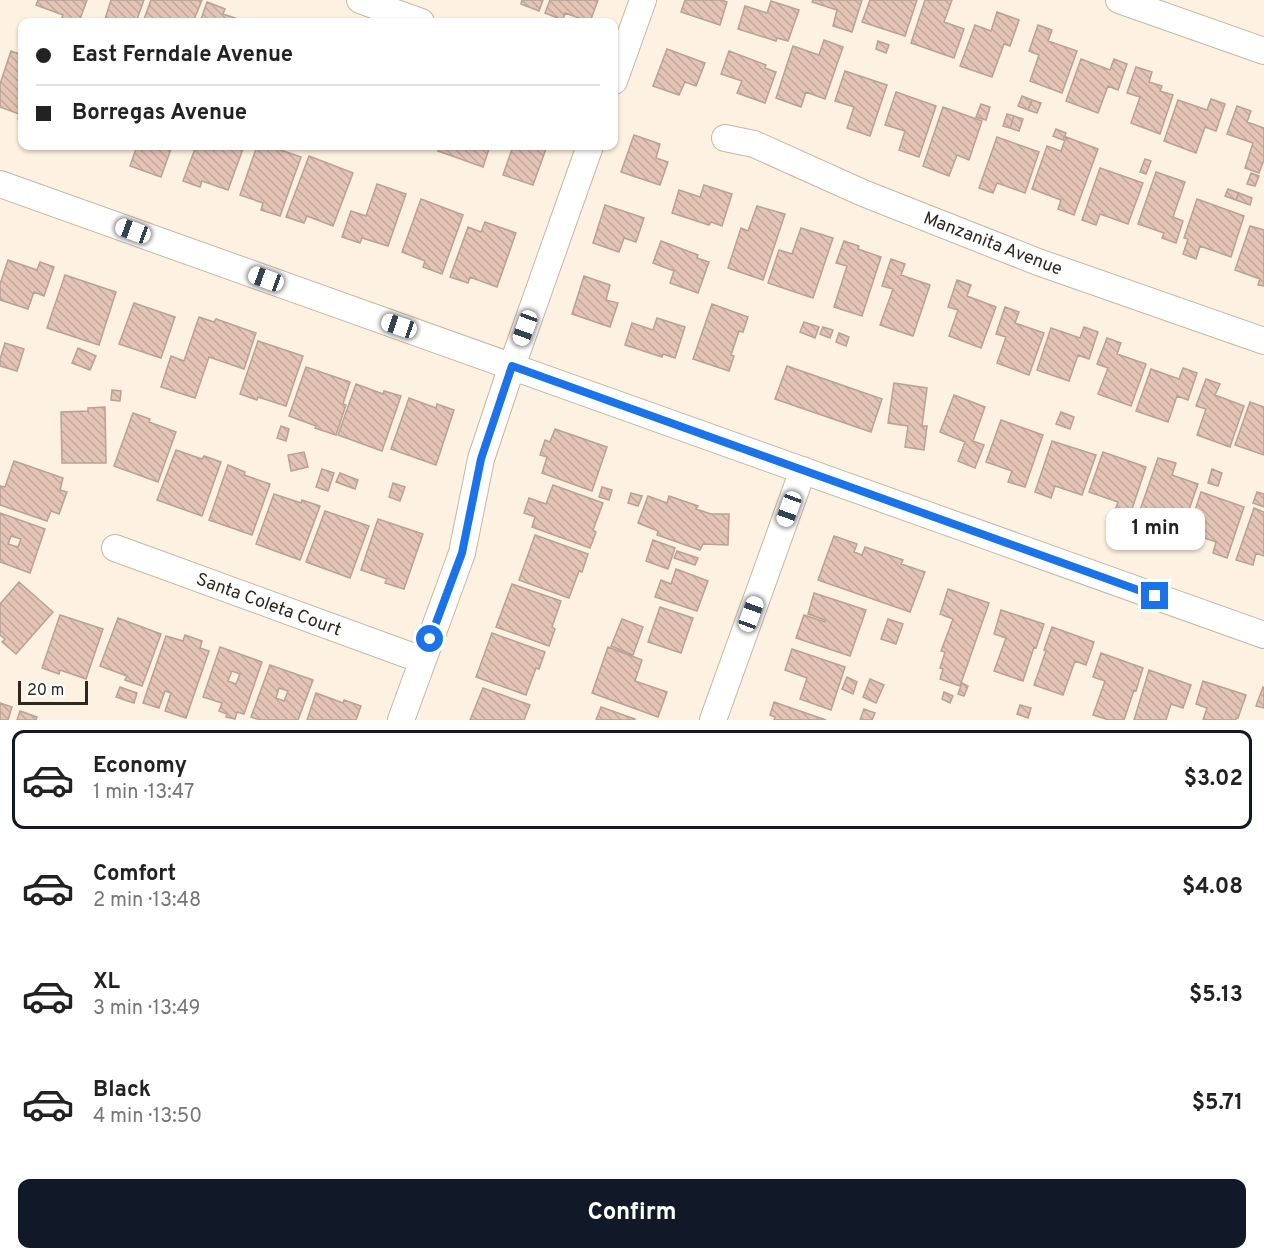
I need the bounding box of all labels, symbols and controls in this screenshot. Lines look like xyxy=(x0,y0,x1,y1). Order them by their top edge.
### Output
text: East Ferndale Avenue xyxy=(72,42,293,69)
text: Borregas Avenue xyxy=(72,100,247,127)
street label: Manzanita Avenue xyxy=(920,207,1065,281)
car xyxy=(113,216,153,246)
car xyxy=(246,264,286,294)
car xyxy=(510,308,540,348)
car xyxy=(379,312,419,340)
car xyxy=(774,489,804,529)
callout: 1 min xyxy=(1106,509,1204,551)
text: 1 min xyxy=(1131,516,1180,542)
street label: Santa Coleta Court xyxy=(193,568,344,642)
route end xyxy=(1141,582,1168,609)
car xyxy=(736,594,766,634)
route start xyxy=(416,625,443,652)
scale bar xyxy=(18,678,88,706)
text: 20 m xyxy=(27,681,64,701)
icon: car xyxy=(21,753,75,807)
text: Economy xyxy=(93,753,187,780)
text: $3.02 xyxy=(1184,766,1243,793)
text: 1 min · 13:47 xyxy=(93,780,195,806)
icon: car xyxy=(21,861,75,915)
text: Comfort xyxy=(93,861,176,888)
text: $4.08 xyxy=(1182,874,1243,901)
text: 2 min · 13:48 xyxy=(93,888,201,914)
icon: car xyxy=(21,969,75,1023)
text: XL xyxy=(93,969,120,996)
text: $5.13 xyxy=(1189,982,1243,1009)
text: 3 min · 13:49 xyxy=(93,996,200,1022)
icon: car xyxy=(21,1077,75,1131)
text: Black xyxy=(93,1077,151,1104)
text: $5.71 xyxy=(1192,1090,1243,1117)
text: 4 min · 13:50 xyxy=(93,1104,202,1130)
button: Confirm xyxy=(18,1179,1246,1248)

